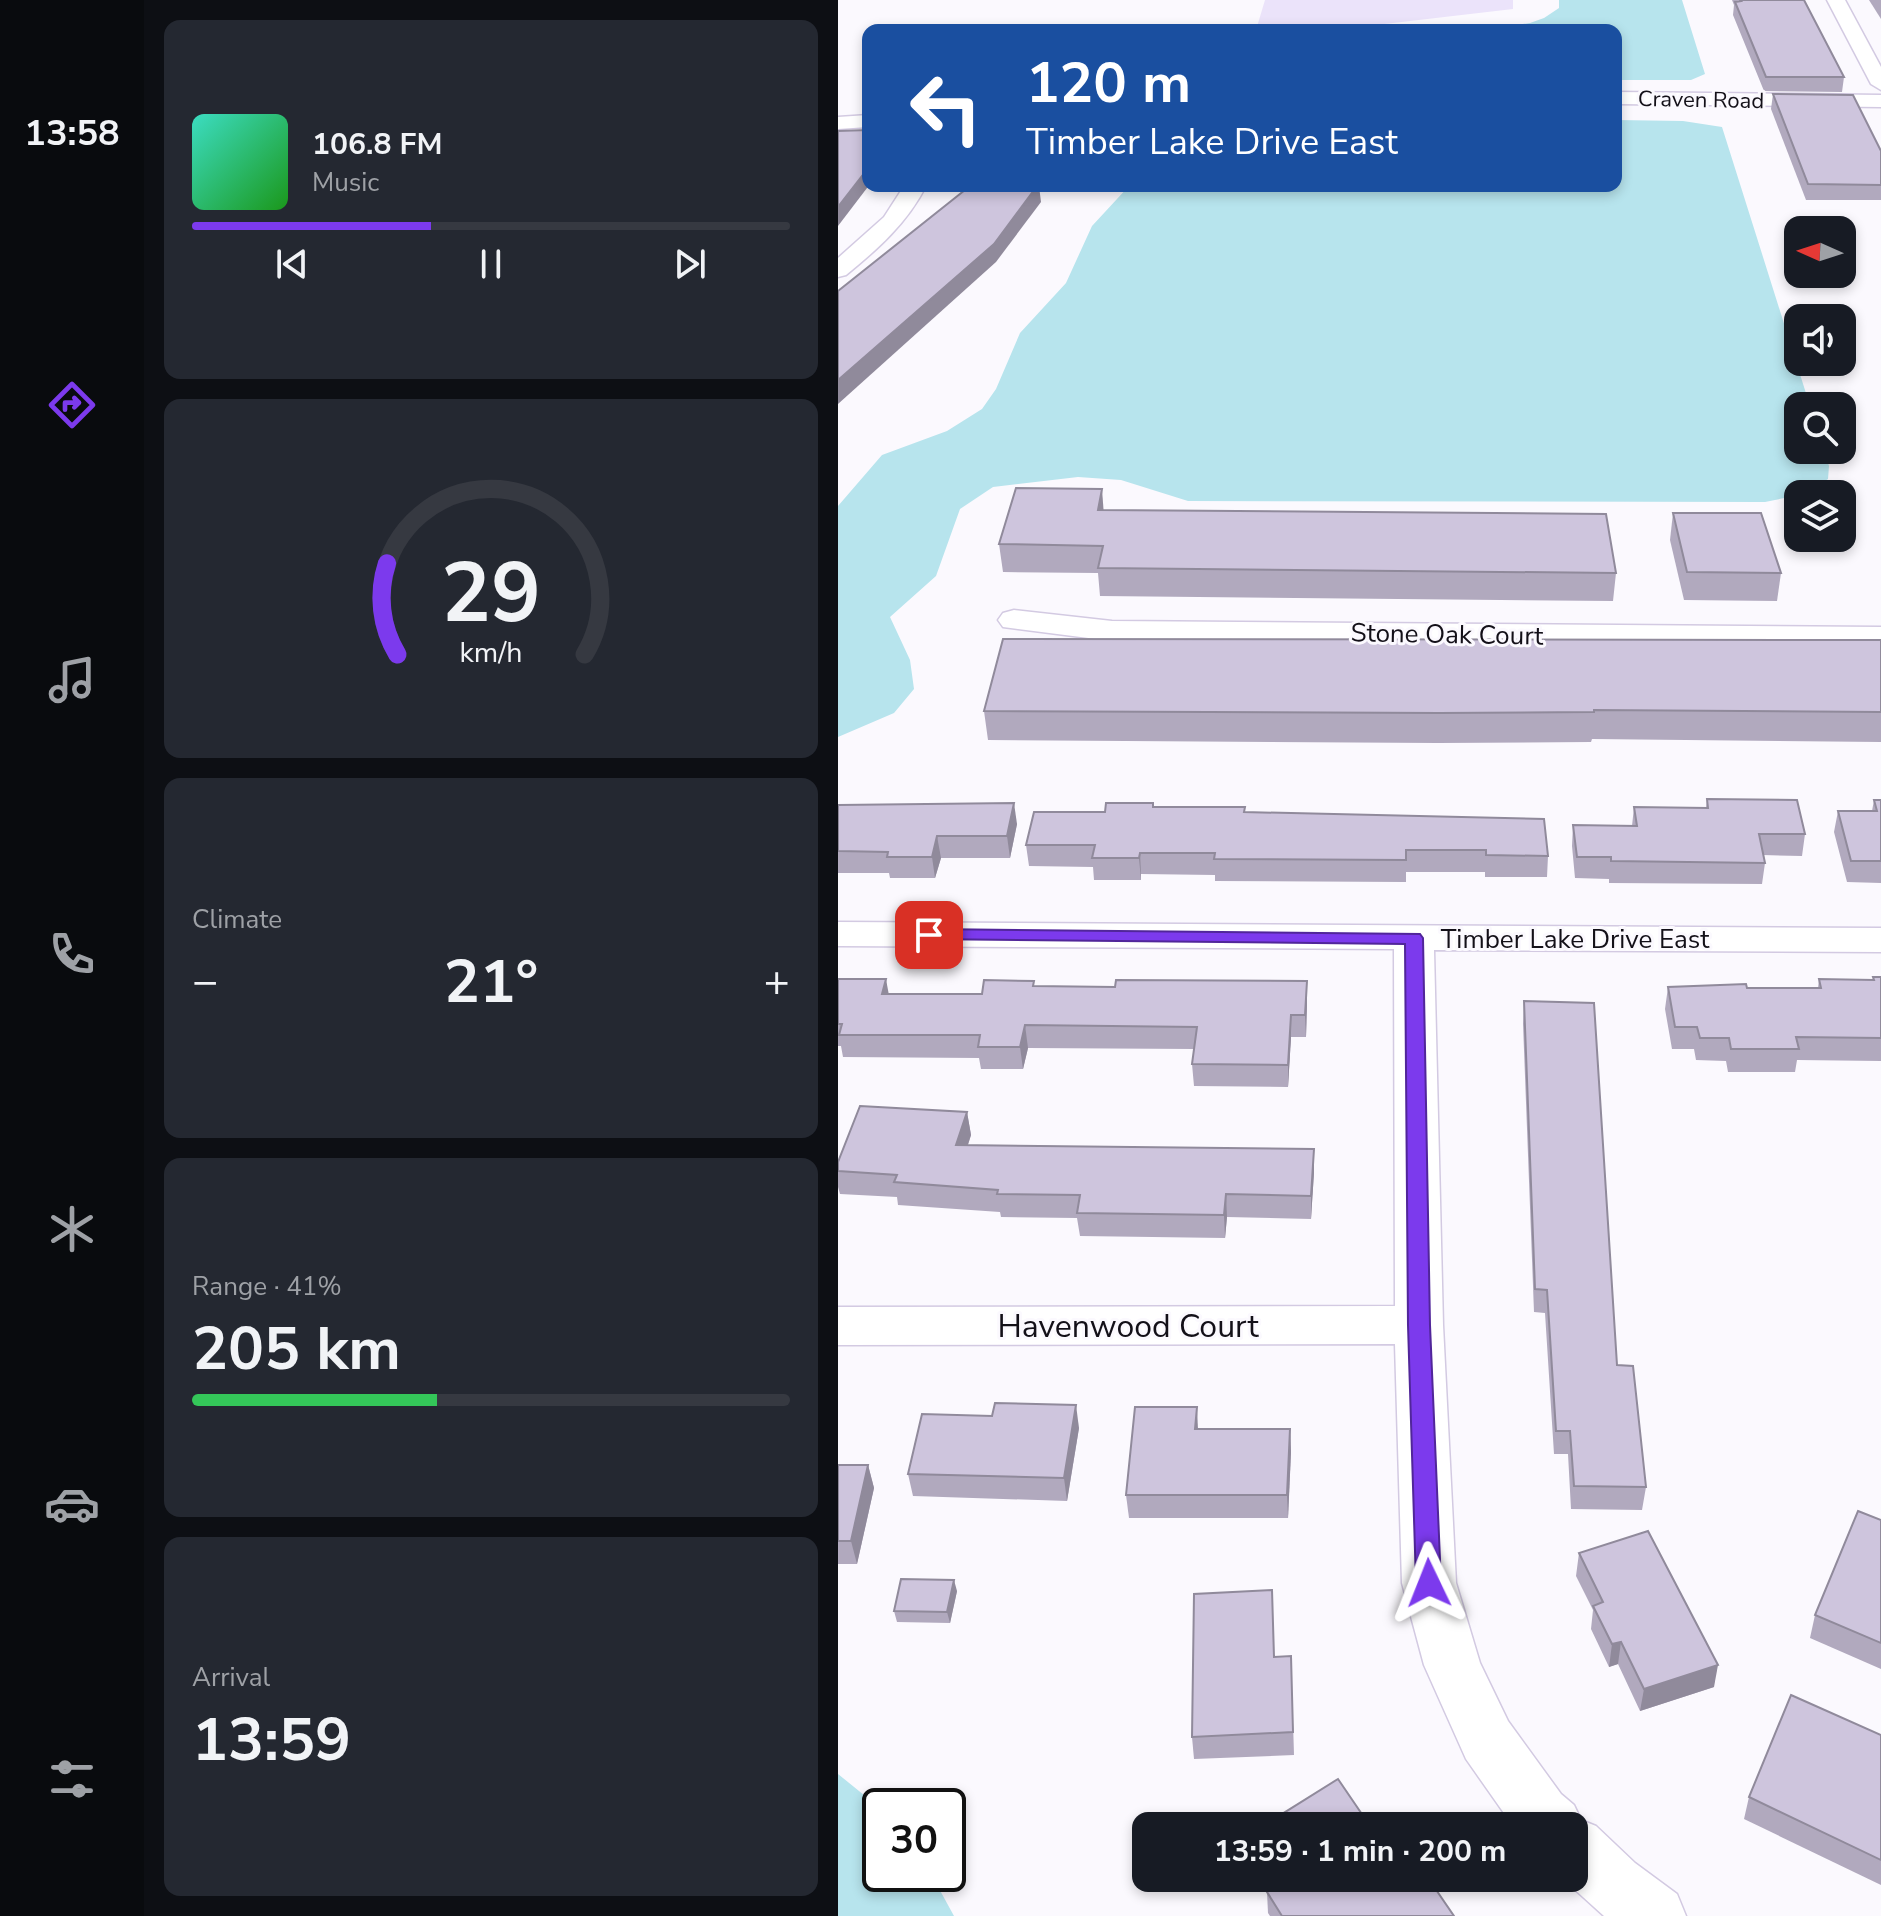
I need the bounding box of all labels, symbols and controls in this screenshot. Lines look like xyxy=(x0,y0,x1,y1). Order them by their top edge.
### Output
text: 120 m xyxy=(1026,45,1191,122)
icon: left xyxy=(894,56,998,160)
street label: Craven Road xyxy=(1638,84,1764,116)
text: 13:58 xyxy=(24,109,120,158)
text: Timber Lake Drive East xyxy=(1026,118,1398,167)
text: 106.8 FM xyxy=(312,124,442,165)
text: Music xyxy=(312,165,379,200)
north arrow xyxy=(1784,216,1856,288)
map controls xyxy=(1784,216,1856,552)
icon: previous xyxy=(270,242,314,286)
icon: pause xyxy=(469,242,513,286)
icon: next xyxy=(668,242,712,286)
button: sound xyxy=(1784,304,1856,376)
icon: directions xyxy=(44,377,100,433)
button: search xyxy=(1784,392,1856,464)
button: layers xyxy=(1784,480,1856,552)
text: 29 xyxy=(441,536,541,649)
street label: Stone Oak Court xyxy=(1350,615,1545,654)
text: km/h xyxy=(460,633,522,672)
icon: music xyxy=(44,652,100,708)
pin xyxy=(895,901,963,969)
text: Climate xyxy=(192,902,282,937)
icon: arrive xyxy=(907,913,951,957)
street label: Timber Lake Drive East xyxy=(1441,922,1710,957)
icon: phone xyxy=(44,926,100,982)
text: 21° xyxy=(444,941,538,1023)
text: − xyxy=(192,952,218,1012)
text: + xyxy=(764,952,790,1012)
icon: climate xyxy=(44,1201,100,1257)
text: Range · 41% xyxy=(192,1269,342,1304)
street label: Havenwood Court xyxy=(997,1305,1259,1348)
text: 205 km xyxy=(192,1308,401,1390)
icon: car xyxy=(44,1476,100,1532)
position arrow xyxy=(1387,1541,1471,1625)
text: Arrival xyxy=(192,1660,270,1695)
text: 13:59 xyxy=(192,1699,351,1781)
icon: filters xyxy=(44,1751,100,1807)
speed limit sign: 30 xyxy=(862,1788,966,1892)
text: 13:59 · 1 min · 200 m xyxy=(1214,1831,1506,1872)

